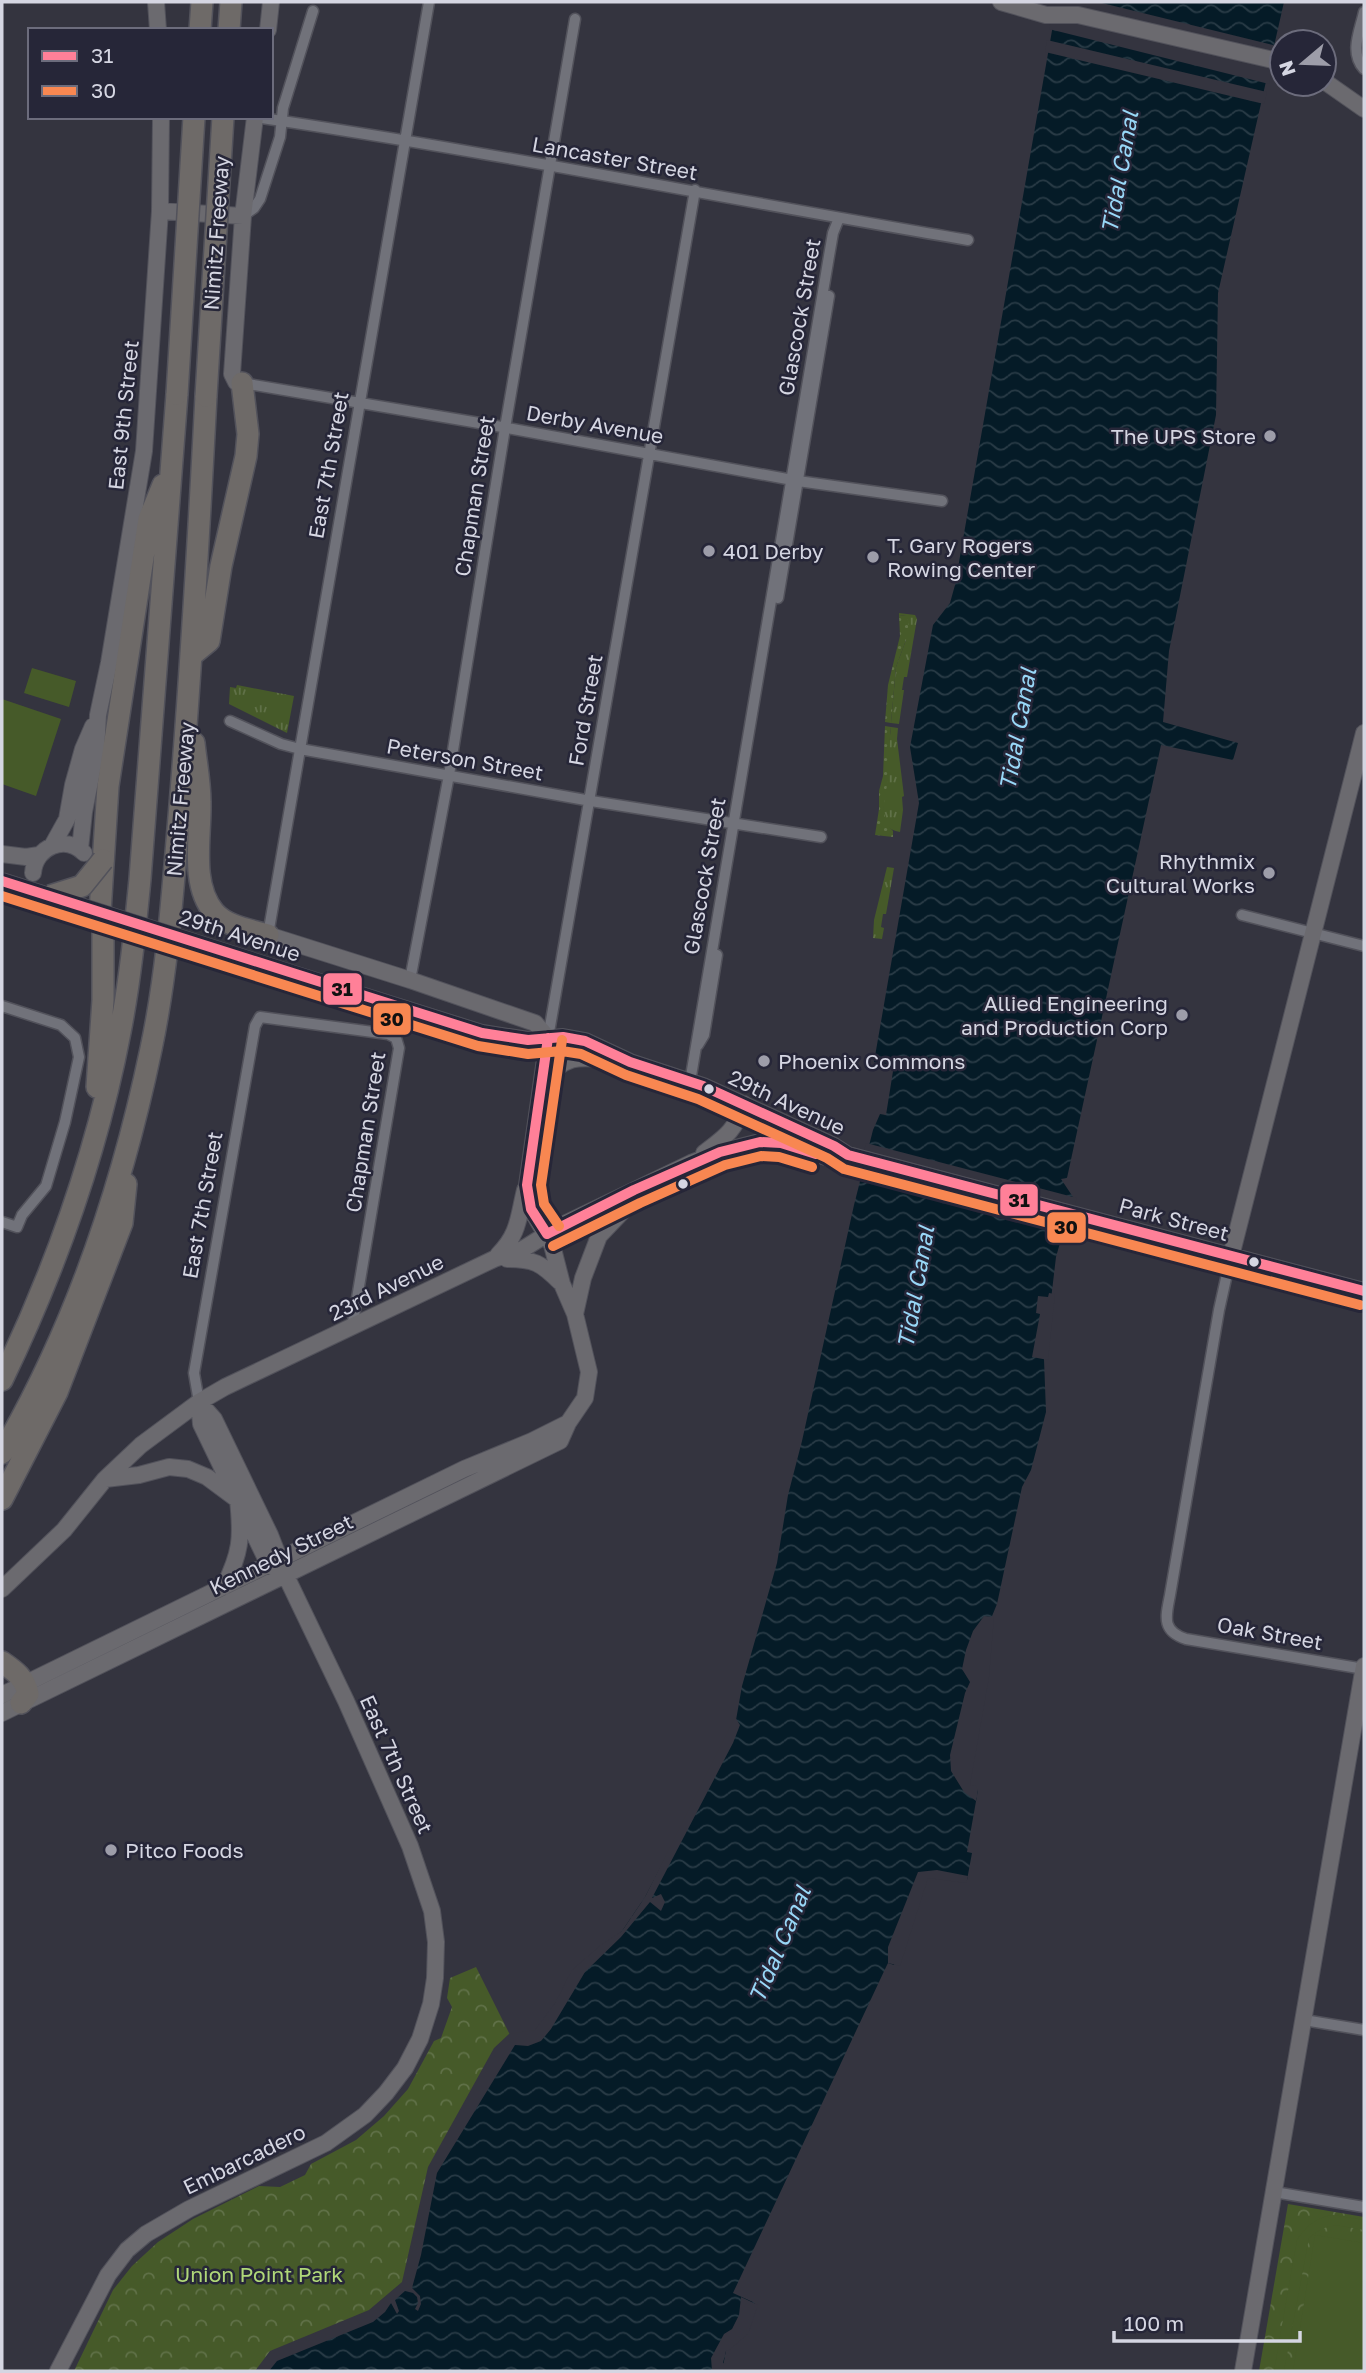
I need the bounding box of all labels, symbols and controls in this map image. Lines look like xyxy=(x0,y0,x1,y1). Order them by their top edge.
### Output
legend xyxy=(28,28,273,119)
north arrow xyxy=(1268,28,1338,98)
text: 31 xyxy=(91,42,113,68)
text: N xyxy=(1273,58,1300,79)
text: 30 xyxy=(91,77,116,103)
water label: Tidal Canal xyxy=(1094,107,1144,235)
street label: Lancaster Street xyxy=(530,131,700,185)
street label: Nimitz Freeway xyxy=(198,155,234,311)
street label: Glascock Street xyxy=(772,236,826,398)
street label: East 9th Street xyxy=(102,339,144,491)
street label: East 7th Street xyxy=(302,389,354,541)
street label: Derby Avenue xyxy=(524,399,666,449)
street label: Chapman Street xyxy=(448,414,500,578)
place label: The UPS Store xyxy=(1111,423,1256,449)
marker: The UPS Store xyxy=(1262,428,1278,444)
place label: T. Gary Rogers Rowing Center xyxy=(887,532,1035,582)
place label: 401 Derby xyxy=(723,538,824,564)
marker: 401 Derby xyxy=(701,543,717,559)
marker: T. Gary Rogers Rowing Center xyxy=(865,549,881,565)
street label: Ford Street xyxy=(562,652,608,768)
water label: Tidal Canal xyxy=(992,664,1042,792)
street label: Nimitz Freeway xyxy=(160,720,200,877)
street label: Peterson Street xyxy=(385,732,545,786)
street label: Glascock Street xyxy=(677,795,731,957)
place label: Rhythmix Cultural Works xyxy=(1106,848,1255,898)
marker: Rhythmix Cultural Works xyxy=(1261,865,1277,881)
street label: 29th Avenue xyxy=(176,903,304,967)
line badge: 31 xyxy=(322,972,363,1006)
text: 31 xyxy=(331,977,353,1000)
place label: Allied Engineering and Production Corp xyxy=(961,990,1168,1040)
line badge: 30 xyxy=(372,1002,412,1036)
text: 30 xyxy=(380,1007,404,1030)
marker: Allied Engineering and Production Corp xyxy=(1174,1007,1190,1023)
place label: Phoenix Commons xyxy=(778,1048,966,1074)
street label: Chapman Street xyxy=(339,1050,391,1214)
marker: Phoenix Commons xyxy=(756,1053,772,1069)
street label: 29th Avenue xyxy=(725,1064,849,1140)
unlabelled marker xyxy=(702,1082,716,1096)
street label: East 7th Street xyxy=(176,1129,228,1281)
unlabelled marker xyxy=(676,1177,690,1191)
line badge: 31 xyxy=(999,1183,1039,1217)
text: 31 xyxy=(1008,1188,1030,1211)
street label: Park Street xyxy=(1116,1192,1232,1246)
line badge: 30 xyxy=(1046,1211,1087,1244)
text: 30 xyxy=(1054,1215,1078,1238)
water label: Tidal Canal xyxy=(890,1222,940,1350)
street label: 23rd Avenue xyxy=(324,1248,448,1326)
unlabelled marker xyxy=(1247,1255,1261,1269)
street label: Kennedy Street xyxy=(205,1508,357,1600)
street label: Oak Street xyxy=(1215,1611,1325,1655)
street label: East 7th Street xyxy=(355,1691,439,1837)
place label: Pitco Foods xyxy=(125,1837,244,1863)
marker: Pitco Foods xyxy=(103,1842,119,1858)
water label: Tidal Canal xyxy=(742,1880,817,2006)
street label: Embarcadero xyxy=(178,2118,310,2200)
park label: Union Point Park xyxy=(175,2261,343,2287)
scale bar xyxy=(1114,2300,1300,2344)
text: 100 m xyxy=(1124,2310,1184,2336)

